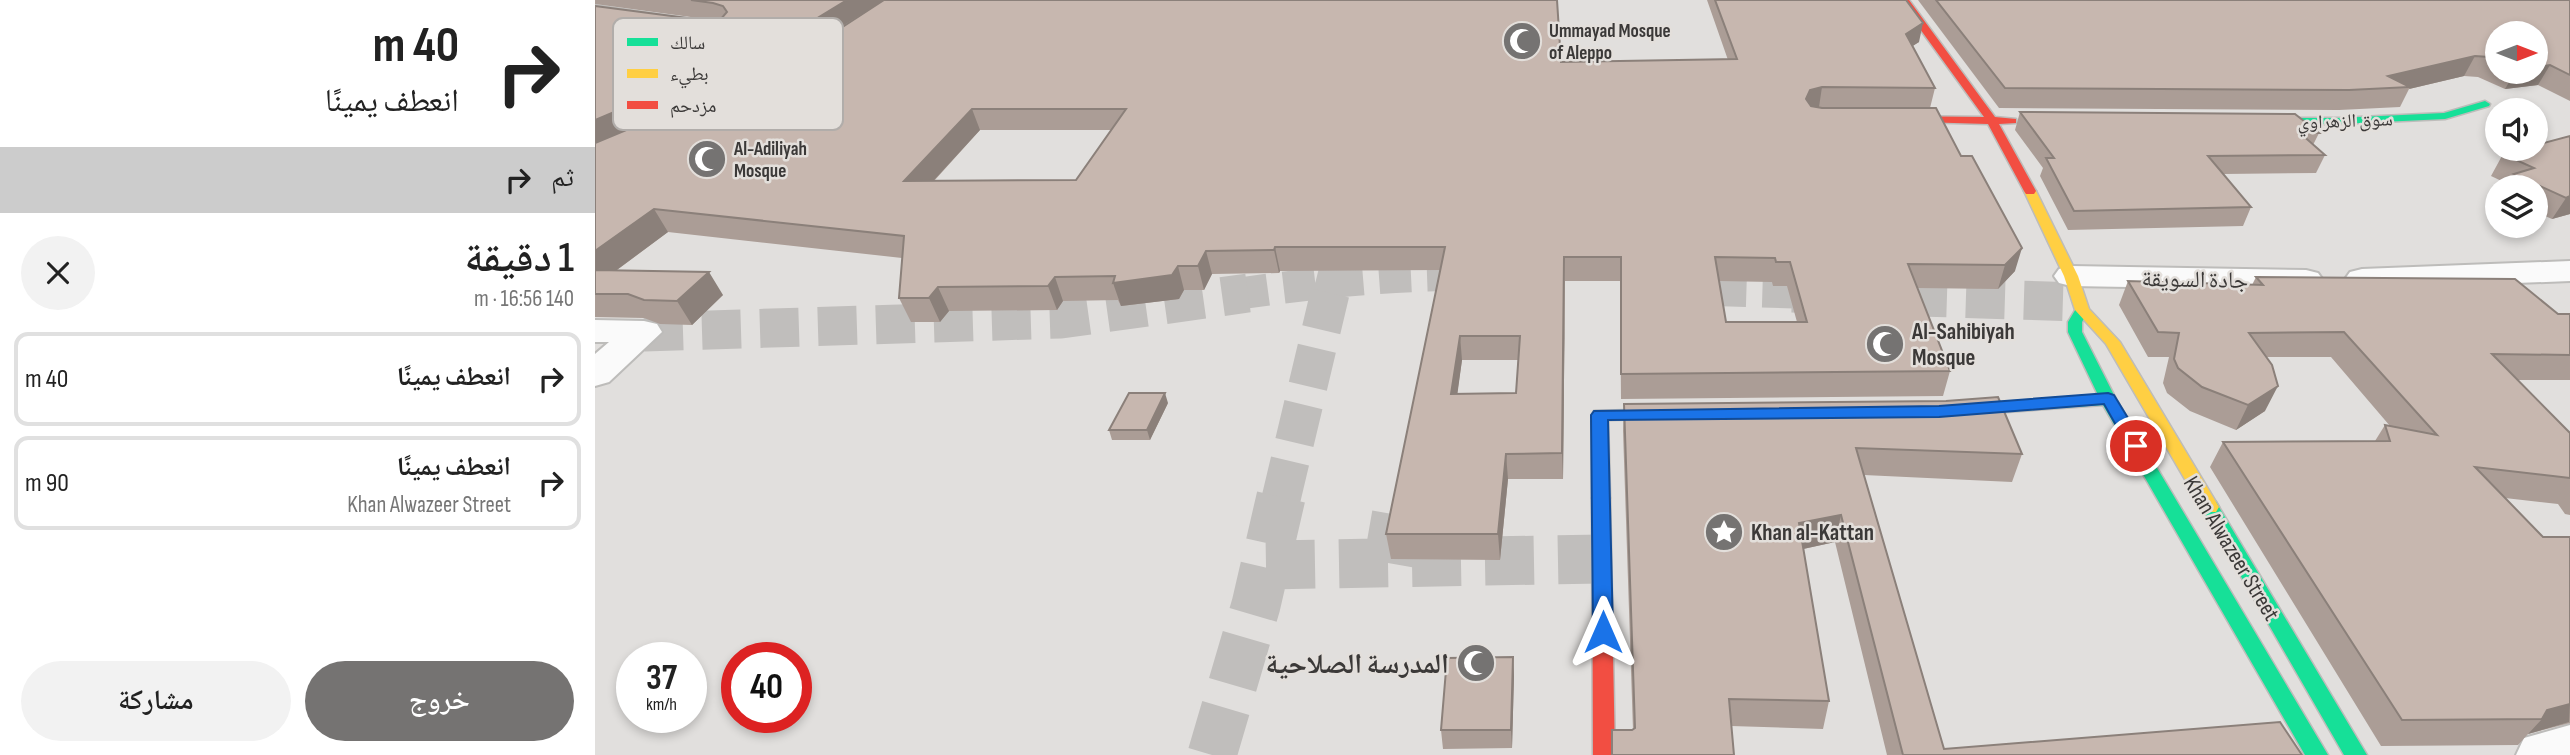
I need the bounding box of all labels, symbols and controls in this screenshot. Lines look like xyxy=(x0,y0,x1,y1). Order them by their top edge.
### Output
text: 40 m xyxy=(373,17,459,76)
legend xyxy=(613,18,843,130)
mosque icon: Ummayad Mosque of Aleppo xyxy=(1501,20,1543,62)
place label: Ummayad Mosque of Aleppo xyxy=(1549,20,1671,65)
north arrow xyxy=(2485,21,2548,84)
map controls xyxy=(2485,21,2548,238)
icon: right xyxy=(483,28,574,119)
text: سالك xyxy=(670,32,705,55)
text: بطيء xyxy=(670,63,709,89)
text: انعطف يمينًا xyxy=(325,82,459,121)
text: مزدحم xyxy=(670,95,716,118)
button: sound xyxy=(2485,98,2548,161)
street label: سوق الزهراوي xyxy=(2297,108,2393,137)
mosque icon: Al-Adiliyah Mosque xyxy=(686,138,728,180)
place label: Al-Adiliyah Mosque xyxy=(733,138,807,183)
icon: right xyxy=(499,161,537,199)
text: ثم xyxy=(551,163,574,194)
button: layers xyxy=(2485,175,2548,238)
text: 1 دقيقة xyxy=(464,233,574,284)
button: close xyxy=(21,236,95,310)
street label: جادة السويقة xyxy=(2141,265,2249,295)
text: 140 m · 16:56 xyxy=(474,285,574,313)
place label: Al-Sahibiyah Mosque xyxy=(1911,318,2015,372)
mosque icon: Al-Sahibiyah Mosque xyxy=(1864,323,1906,365)
icon: right xyxy=(532,360,570,398)
text: انعطف يمينًا xyxy=(397,362,511,393)
text: 40 m xyxy=(25,364,68,395)
pin xyxy=(2106,416,2166,476)
icon: arrive xyxy=(2117,427,2155,465)
text: انعطف يمينًا xyxy=(397,452,511,483)
icon: right xyxy=(532,464,570,502)
text: 90 m xyxy=(25,468,69,499)
street label: Khan Alwazeer Street xyxy=(2177,471,2285,626)
text: Khan Alwazeer Street xyxy=(347,491,511,519)
place icon: Khan al-Kattan xyxy=(1703,511,1745,553)
place label: Khan al-Kattan xyxy=(1751,519,1874,547)
position arrow xyxy=(1566,595,1640,669)
speed limit sign: 40 xyxy=(721,642,812,733)
mosque icon: المدرسة الصلاحية xyxy=(1455,642,1497,684)
place label: المدرسة الصلاحية xyxy=(1266,648,1449,681)
text: 37 xyxy=(646,657,677,700)
button: مشاركة xyxy=(21,661,291,741)
button: خروج xyxy=(305,661,574,741)
text: km/h xyxy=(646,694,677,715)

